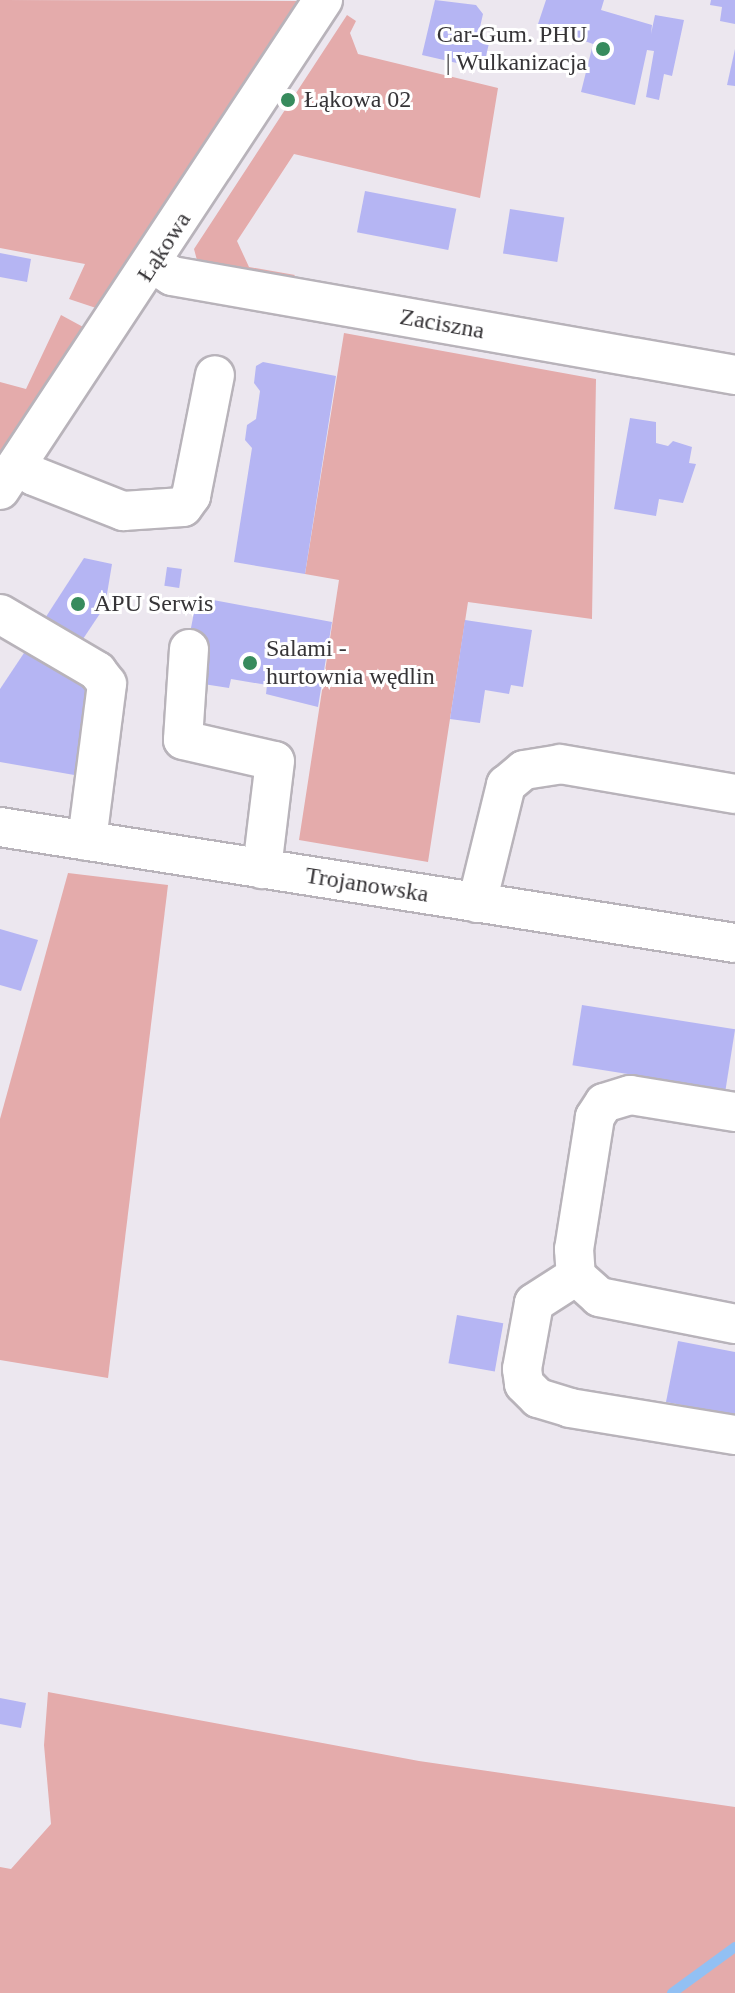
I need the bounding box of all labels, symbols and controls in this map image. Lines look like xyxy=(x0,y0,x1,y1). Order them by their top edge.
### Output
place label: Car-Gum. PHU | Wulkanizacja xyxy=(437,21,587,77)
marker: Car-Gum. PHU | Wulkanizacja xyxy=(594,40,612,58)
place label: Łąkowa 02 xyxy=(304,86,411,114)
marker: Łąkowa 02 xyxy=(279,91,297,109)
street label: Łąkowa xyxy=(131,207,197,287)
street label: Zaciszna xyxy=(398,302,486,346)
place label: APU Serwis xyxy=(94,590,213,618)
marker: APU Serwis xyxy=(69,595,87,613)
place label: Salami - hurtownia wędlin xyxy=(266,635,435,691)
marker: Salami - hurtownia wędlin xyxy=(241,654,259,672)
street label: Trojanowska xyxy=(303,861,431,909)

